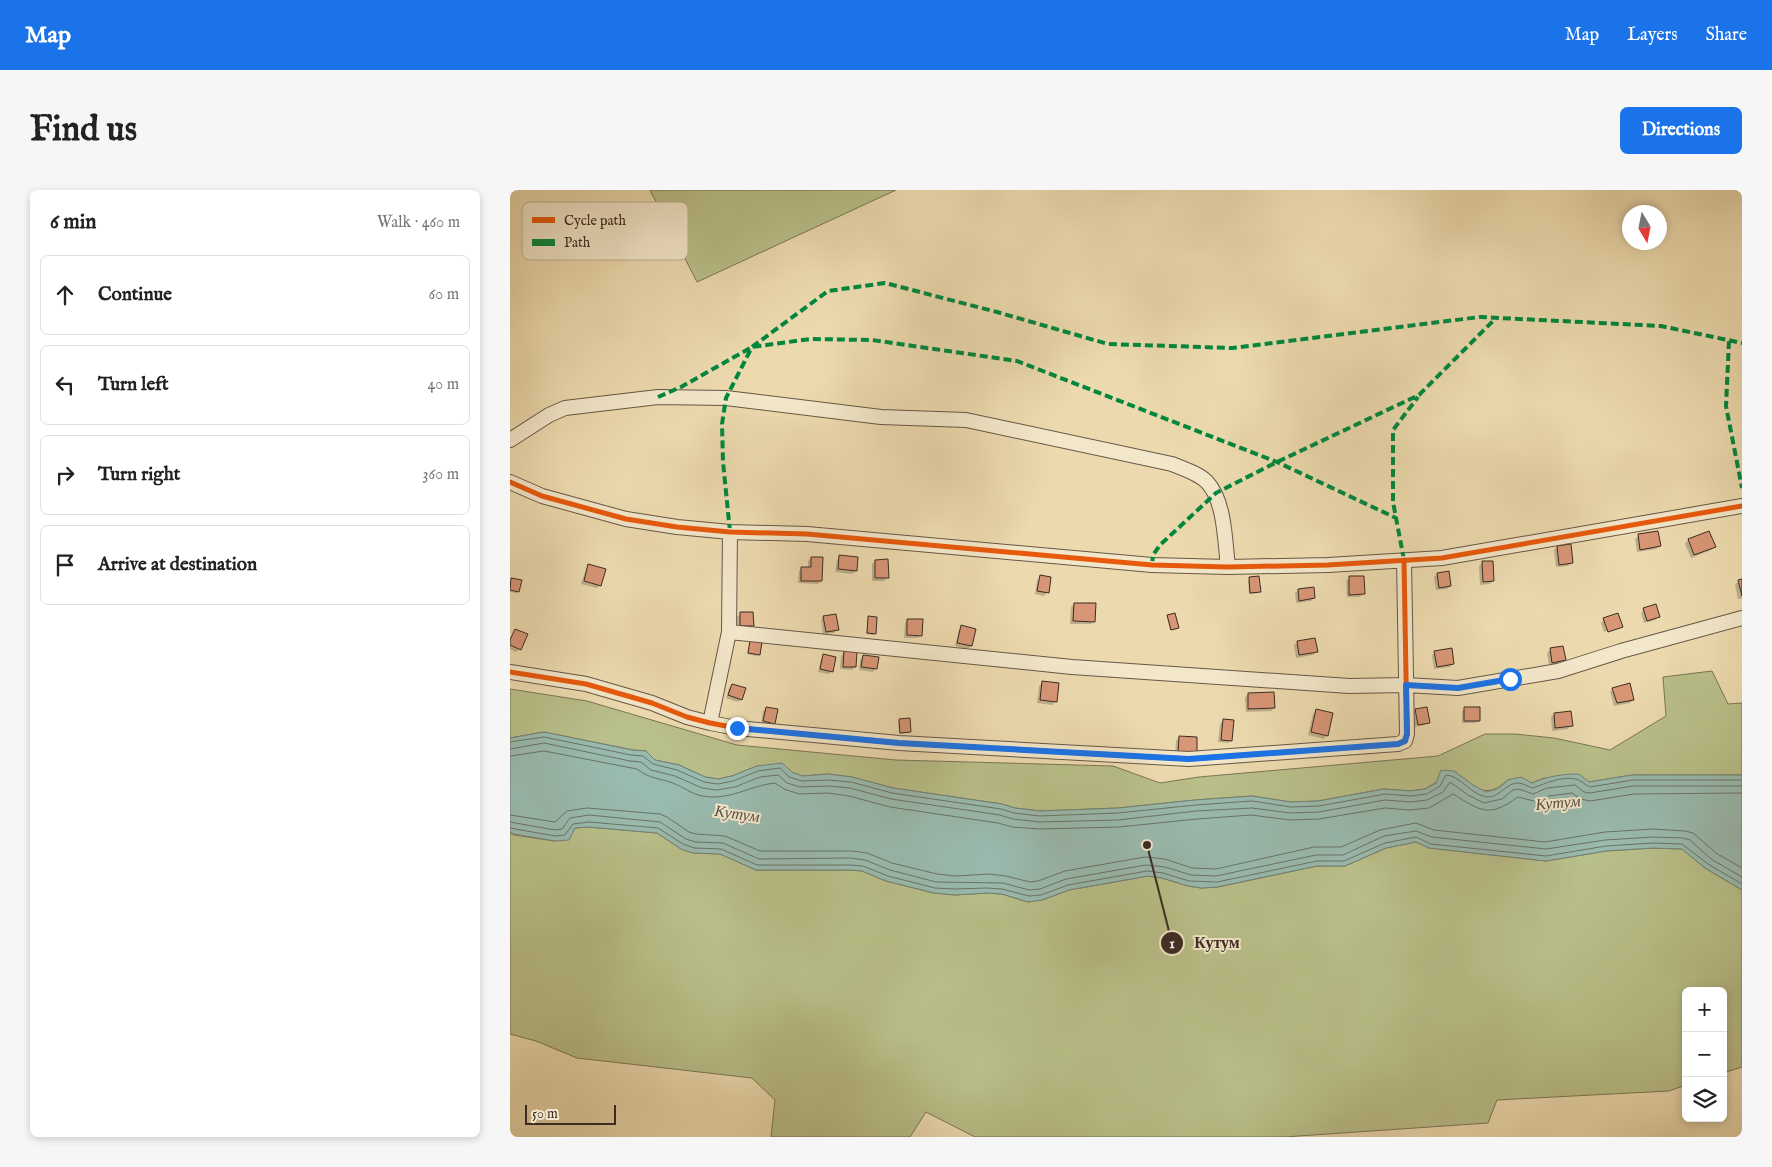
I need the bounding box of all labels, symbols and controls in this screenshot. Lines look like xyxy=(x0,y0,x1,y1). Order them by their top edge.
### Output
text: Map xyxy=(25,20,71,51)
text: Map xyxy=(1565,24,1599,47)
text: Layers xyxy=(1627,24,1678,47)
text: Share xyxy=(1706,24,1747,47)
button: Directions xyxy=(1620,107,1742,154)
text: Find us xyxy=(30,108,137,153)
legend xyxy=(522,202,688,260)
north arrow xyxy=(1622,205,1667,250)
text: 6 min xyxy=(50,209,96,236)
text: Cycle path xyxy=(564,212,626,230)
text: Walk · 460 m xyxy=(377,213,460,233)
text: Path xyxy=(564,234,591,252)
icon: ahead xyxy=(51,281,79,309)
text: Continue xyxy=(98,283,172,307)
text: 60 m xyxy=(429,285,459,305)
icon: left xyxy=(51,371,79,399)
text: Turn left xyxy=(98,373,169,397)
text: 40 m xyxy=(427,375,459,395)
icon: right xyxy=(51,461,79,489)
text: Turn right xyxy=(98,463,180,487)
text: 360 m xyxy=(423,465,459,485)
icon: arrive xyxy=(51,551,79,579)
text: Arrive at destination xyxy=(98,553,257,577)
route start xyxy=(1499,668,1522,691)
route end xyxy=(726,717,749,740)
water label: Кутум xyxy=(1534,792,1581,816)
water label: Кутум xyxy=(712,802,761,828)
callout: Кутум xyxy=(1160,927,1250,958)
text: 1 xyxy=(1169,934,1175,953)
text: Кутум xyxy=(1194,934,1240,954)
map controls xyxy=(1682,987,1727,1122)
button: + xyxy=(1682,987,1727,1032)
button: − xyxy=(1682,1032,1727,1077)
button: layers xyxy=(1682,1077,1727,1122)
scale bar xyxy=(525,1102,616,1125)
text: 50 m xyxy=(532,1105,558,1123)

